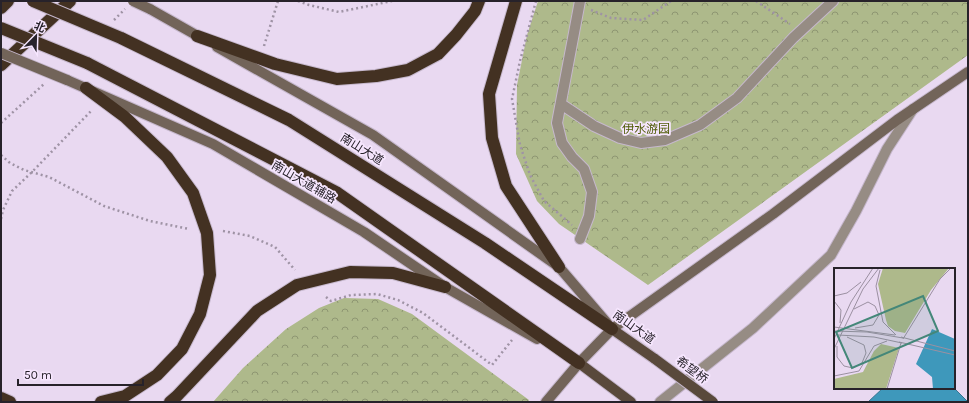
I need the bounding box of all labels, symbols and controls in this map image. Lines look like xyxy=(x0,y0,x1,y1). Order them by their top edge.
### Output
north arrow xyxy=(16,16,56,56)
text: 北 xyxy=(32,19,47,35)
park label: 伊水游园 xyxy=(622,122,670,136)
street label: 南山大道 xyxy=(338,130,386,168)
street label: 南山大道辅路 xyxy=(269,158,339,206)
inset map xyxy=(834,268,955,389)
street label: 南山大道 xyxy=(610,307,658,347)
street label: 希望桥 xyxy=(673,354,711,386)
scale bar xyxy=(18,361,143,387)
text: 50 m xyxy=(24,368,52,382)

